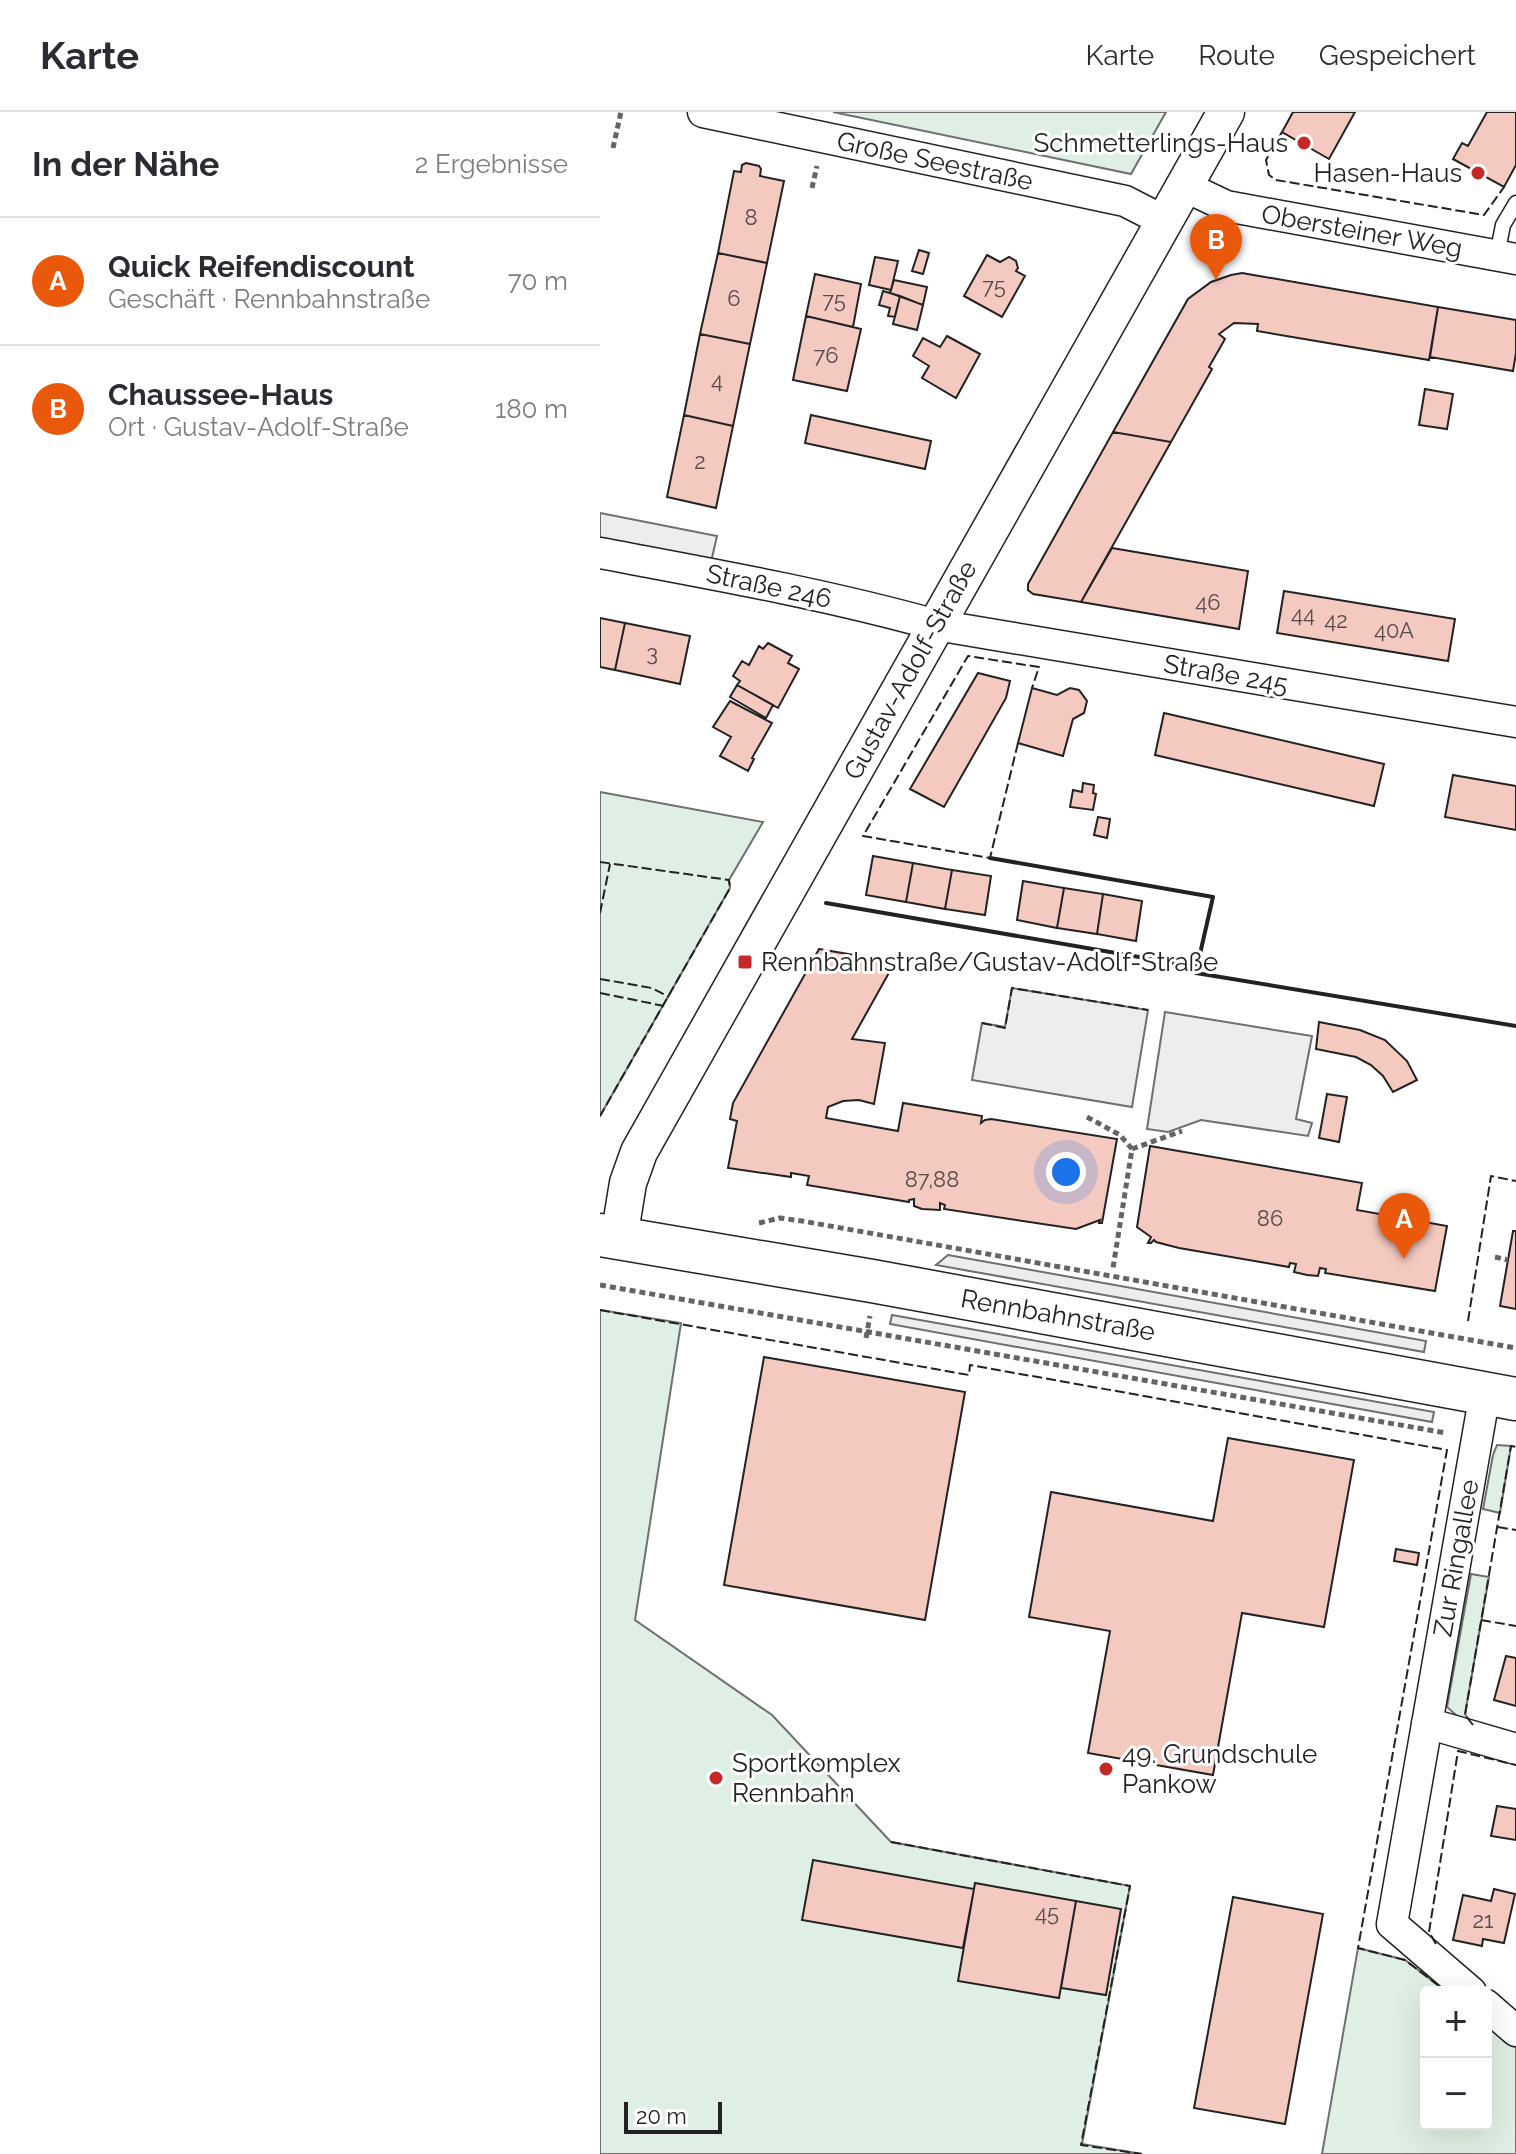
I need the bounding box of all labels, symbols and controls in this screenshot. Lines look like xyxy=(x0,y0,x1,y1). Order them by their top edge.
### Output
text: Karte xyxy=(40,33,139,78)
text: Karte xyxy=(1085,39,1154,72)
text: Route xyxy=(1198,39,1275,72)
text: Gespeichert xyxy=(1319,39,1476,72)
street label: Große Seestraße xyxy=(834,126,1036,196)
place label: Schmetterlings-Haus xyxy=(1033,128,1288,158)
marker: Schmetterlings-Haus xyxy=(1295,134,1313,152)
text: In der Nähe xyxy=(32,144,219,184)
text: 2 Ergebnisse xyxy=(415,149,568,179)
place label: Hasen-Haus xyxy=(1314,158,1462,188)
marker: Hasen-Haus xyxy=(1469,164,1487,182)
street label: Obersteiner Weg xyxy=(1259,199,1465,263)
house number: 8 xyxy=(744,204,758,230)
pin: B xyxy=(1190,214,1242,280)
text: Quick Reifendiscount xyxy=(108,249,415,284)
text: A xyxy=(49,266,67,296)
text: 70 m xyxy=(508,266,568,296)
house number: 75 xyxy=(982,273,1006,299)
text: Geschäft · Rennbahnstraße xyxy=(108,284,430,314)
house number: 6 xyxy=(727,285,741,311)
house number: 75 xyxy=(822,287,846,313)
house number: 76 xyxy=(813,342,839,368)
house number: 4 xyxy=(711,367,723,393)
text: Chaussee-Haus xyxy=(108,377,333,412)
text: B xyxy=(49,394,67,424)
text: 180 m xyxy=(495,394,568,424)
text: Ort · Gustav-Adolf-Straße xyxy=(108,412,409,442)
house number: 2 xyxy=(694,448,706,474)
street label: Gustav-Adolf-Straße xyxy=(837,555,983,785)
street label: Straße 246 xyxy=(704,558,834,614)
house number: 46 xyxy=(1195,589,1221,615)
house number: 44 xyxy=(1291,601,1315,627)
house number: 42 xyxy=(1324,607,1348,633)
house number: 40A xyxy=(1374,617,1414,643)
house number: 3 xyxy=(646,640,658,666)
street label: Straße 245 xyxy=(1162,648,1290,700)
place label: Rennbahnstraße/Gustav-Adolf-Straße xyxy=(761,947,1218,977)
marker: Rennbahnstraße/Gustav-Adolf-Straße xyxy=(736,953,754,971)
your location xyxy=(1046,1152,1086,1192)
house number: 87,88 xyxy=(905,1166,959,1192)
pin: A xyxy=(1378,1193,1430,1259)
house number: 86 xyxy=(1257,1205,1283,1231)
street label: Rennbahnstraße xyxy=(959,1283,1157,1347)
street label: Zur Ringallee xyxy=(1427,1477,1485,1639)
place label: 49. Grundschule Pankow xyxy=(1122,1739,1317,1799)
place label: Sportkomplex Rennbahn xyxy=(732,1748,901,1808)
marker: 49. Grundschule Pankow xyxy=(1097,1760,1115,1778)
marker: Sportkomplex Rennbahn xyxy=(707,1769,725,1787)
house number: 45 xyxy=(1035,1900,1059,1926)
house number: 21 xyxy=(1473,1907,1493,1933)
map controls xyxy=(1420,1986,1492,2130)
button: + xyxy=(1420,1986,1492,2058)
button: − xyxy=(1420,2058,1492,2130)
scale bar xyxy=(624,2098,722,2134)
text: 20 m xyxy=(636,2103,687,2129)

